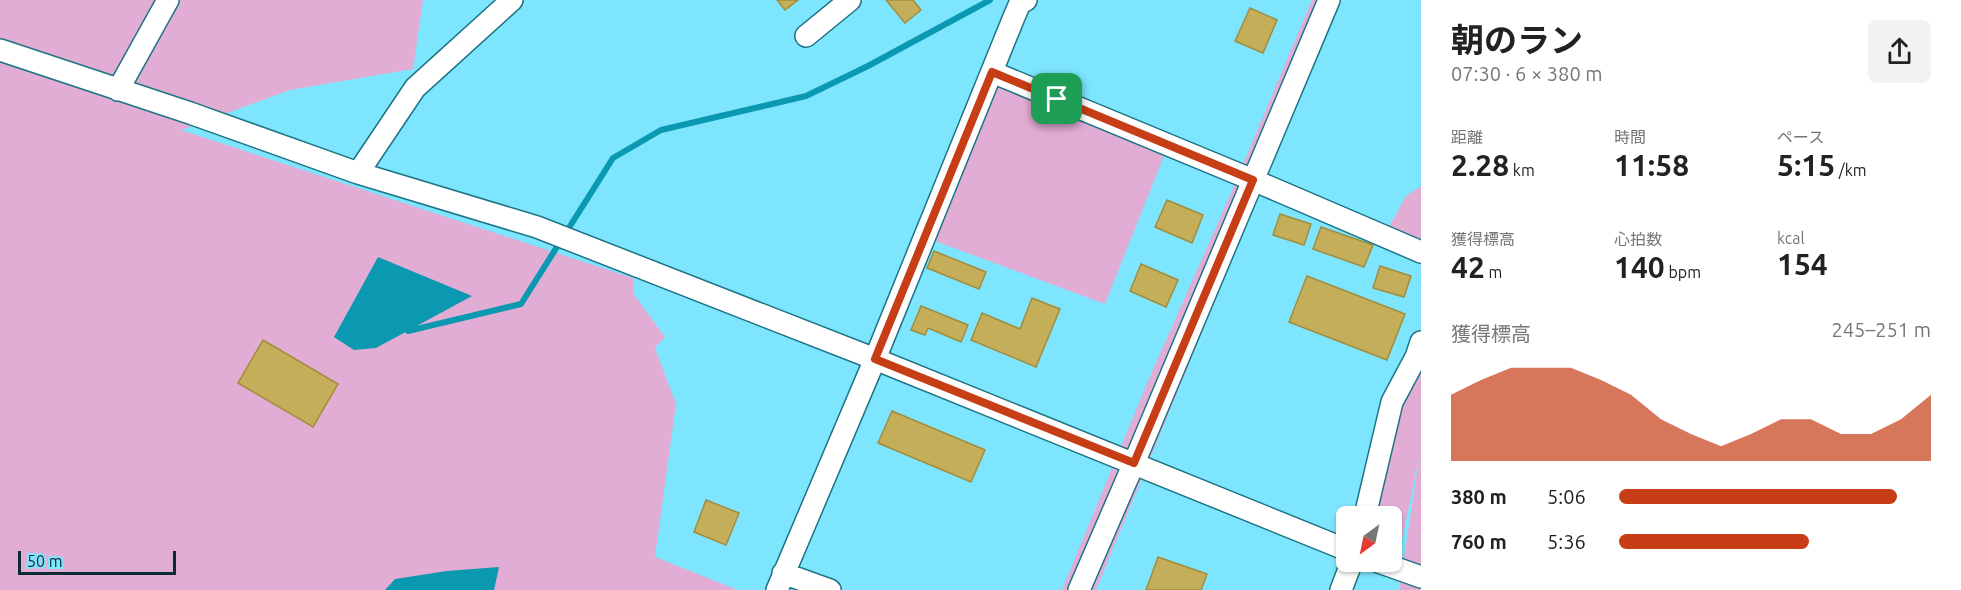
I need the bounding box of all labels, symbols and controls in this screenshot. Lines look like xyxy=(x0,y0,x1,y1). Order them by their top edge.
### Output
button: share xyxy=(1868,20,1931,83)
text: 朝のラン xyxy=(1451,21,1583,58)
text: 07:30 · 6 × 380 m xyxy=(1451,62,1603,85)
pin xyxy=(1031,73,1082,124)
icon: arrive xyxy=(1040,82,1073,115)
text: 距離 xyxy=(1451,128,1483,146)
text: 時間 xyxy=(1614,128,1646,146)
text: ペース xyxy=(1777,128,1824,146)
text: 2.28 xyxy=(1451,148,1509,182)
text: 11:58 xyxy=(1614,148,1689,182)
text: 5:15 xyxy=(1777,148,1835,182)
text: km xyxy=(1509,161,1535,179)
text: /km xyxy=(1835,161,1867,179)
text: kcal xyxy=(1777,229,1805,247)
text: 獲得標高 xyxy=(1451,230,1515,248)
text: 心拍数 xyxy=(1614,230,1662,248)
text: 154 xyxy=(1777,247,1828,281)
text: 42 xyxy=(1451,250,1485,284)
text: 140 xyxy=(1614,250,1665,284)
text: m xyxy=(1485,263,1502,281)
text: bpm xyxy=(1665,263,1701,281)
text: 245–251 m xyxy=(1832,318,1931,341)
text: 獲得標高 xyxy=(1451,322,1531,345)
text: 380 m xyxy=(1451,485,1507,508)
text: 5:06 xyxy=(1547,485,1586,508)
north arrow xyxy=(1336,506,1402,572)
map controls xyxy=(1336,506,1402,572)
text: 760 m xyxy=(1451,530,1507,553)
text: 5:36 xyxy=(1547,530,1586,553)
scale bar xyxy=(18,548,176,576)
text: 50 m xyxy=(27,552,63,570)

